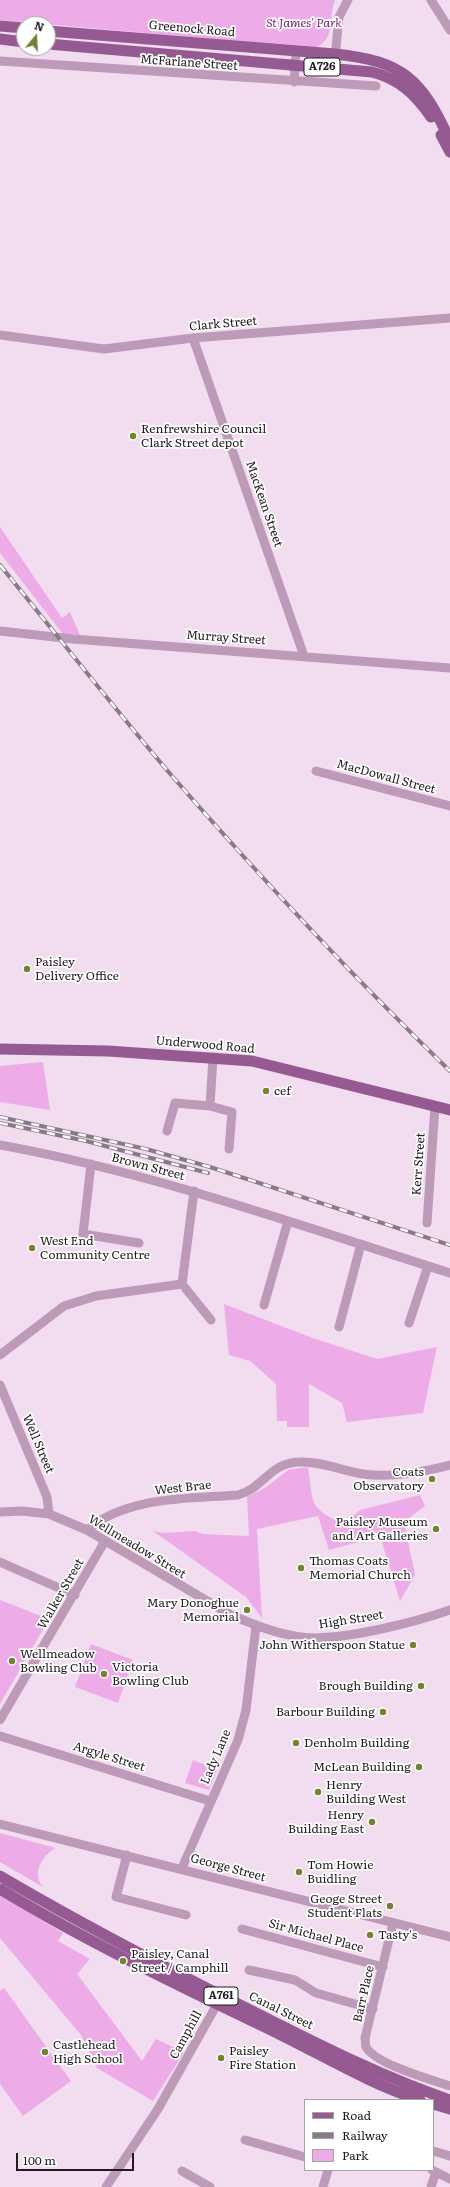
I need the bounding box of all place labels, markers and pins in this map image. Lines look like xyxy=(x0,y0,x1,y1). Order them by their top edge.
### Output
place label: Renfrewshire Council Clark Street depot xyxy=(141,422,266,450)
marker: Renfrewshire Council Clark Street depot xyxy=(128,431,138,441)
place label: Paisley Delivery Office xyxy=(35,955,119,983)
marker: Paisley Delivery Office xyxy=(22,964,32,974)
place label: cef xyxy=(274,1084,291,1098)
marker: cef xyxy=(261,1086,271,1096)
place label: West End Community Centre xyxy=(40,1234,150,1262)
marker: West End Community Centre xyxy=(27,1243,37,1253)
place label: Coats Observatory xyxy=(353,1465,424,1493)
marker: Coats Observatory xyxy=(427,1474,437,1484)
place label: Paisley Museum and Art Galleries xyxy=(332,1515,428,1543)
marker: Paisley Museum and Art Galleries xyxy=(431,1524,441,1534)
place label: Thomas Coats Memorial Church xyxy=(309,1554,411,1582)
marker: Thomas Coats Memorial Church xyxy=(296,1563,306,1573)
place label: Mary Donoghue Memorial xyxy=(147,1596,239,1624)
marker: Mary Donoghue Memorial xyxy=(242,1605,252,1615)
place label: John Witherspoon Statue xyxy=(259,1638,405,1652)
marker: John Witherspoon Statue xyxy=(408,1640,418,1650)
place label: Wellmeadow Bowling Club xyxy=(20,1647,97,1675)
marker: Wellmeadow Bowling Club xyxy=(7,1656,17,1666)
place label: Victoria Bowling Club xyxy=(112,1660,189,1688)
marker: Victoria Bowling Club xyxy=(99,1669,109,1679)
place label: Brough Building xyxy=(319,1679,413,1693)
marker: Brough Building xyxy=(416,1681,426,1691)
place label: Barbour Building xyxy=(276,1705,375,1719)
marker: Barbour Building xyxy=(378,1707,388,1717)
place label: Denholm Building xyxy=(304,1736,409,1750)
marker: Denholm Building xyxy=(291,1738,301,1748)
place label: McLean Building xyxy=(313,1760,411,1774)
marker: McLean Building xyxy=(414,1762,424,1772)
place label: Henry Building West xyxy=(326,1778,406,1806)
marker: Henry Building West xyxy=(313,1787,323,1797)
place label: Henry Building East xyxy=(288,1808,364,1836)
marker: Henry Building East xyxy=(367,1817,377,1827)
place label: Tom Howie Buidling xyxy=(307,1858,373,1886)
marker: Tom Howie Buidling xyxy=(294,1867,304,1877)
place label: Geoge Street Student Flats xyxy=(307,1892,382,1920)
marker: Geoge Street Student Flats xyxy=(385,1901,395,1911)
place label: Tasty's xyxy=(378,1928,417,1942)
marker: Tasty's xyxy=(365,1930,375,1940)
place label: Paisley, Canal Street / Camphill xyxy=(131,1947,229,1975)
marker: Paisley, Canal Street / Camphill xyxy=(118,1956,128,1966)
place label: Castlehead High School xyxy=(53,2038,123,2066)
place label: Paisley Fire Station xyxy=(229,2044,296,2072)
marker: Castlehead High School xyxy=(40,2047,50,2057)
marker: Paisley Fire Station xyxy=(216,2053,226,2063)

